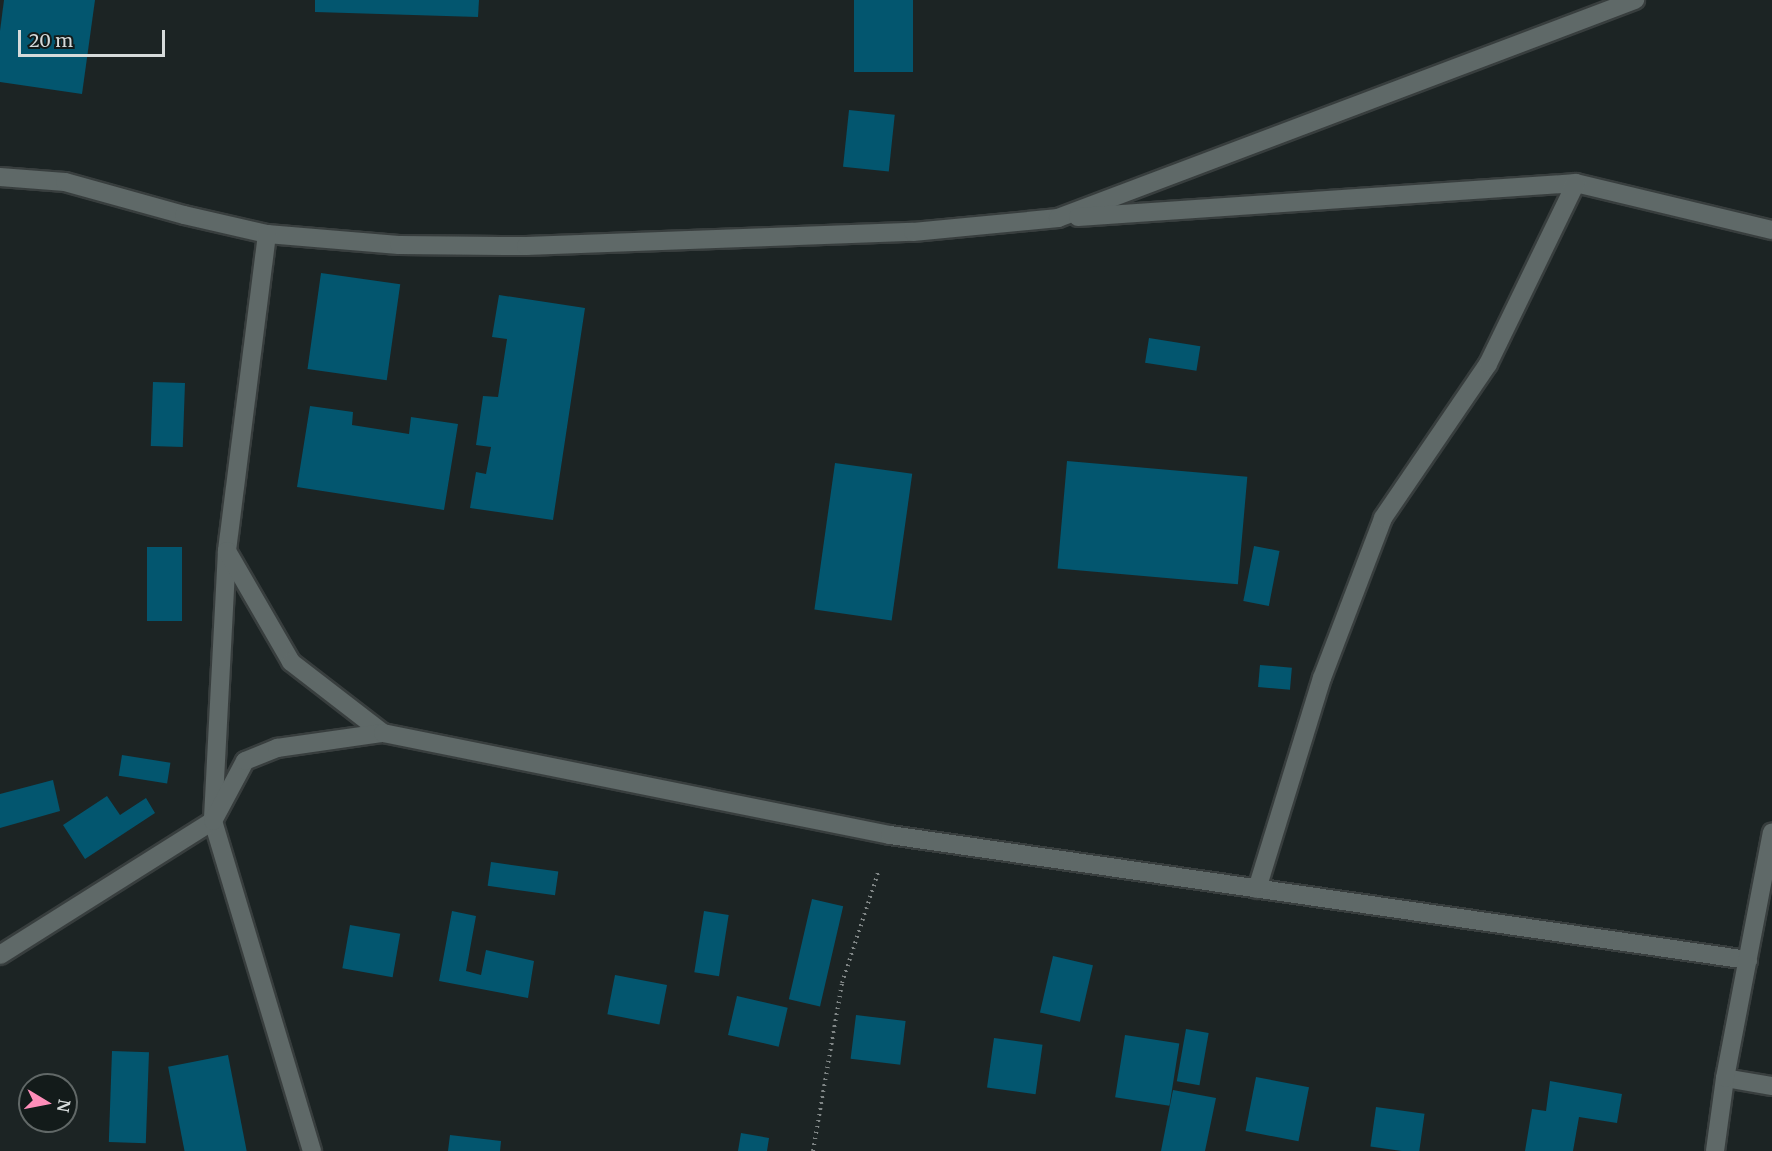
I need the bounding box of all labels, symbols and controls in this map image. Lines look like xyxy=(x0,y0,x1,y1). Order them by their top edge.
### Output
scale bar xyxy=(21,18,168,56)
text: 20 m xyxy=(29,29,73,52)
north arrow xyxy=(18,1073,78,1133)
text: N xyxy=(53,1098,75,1114)

